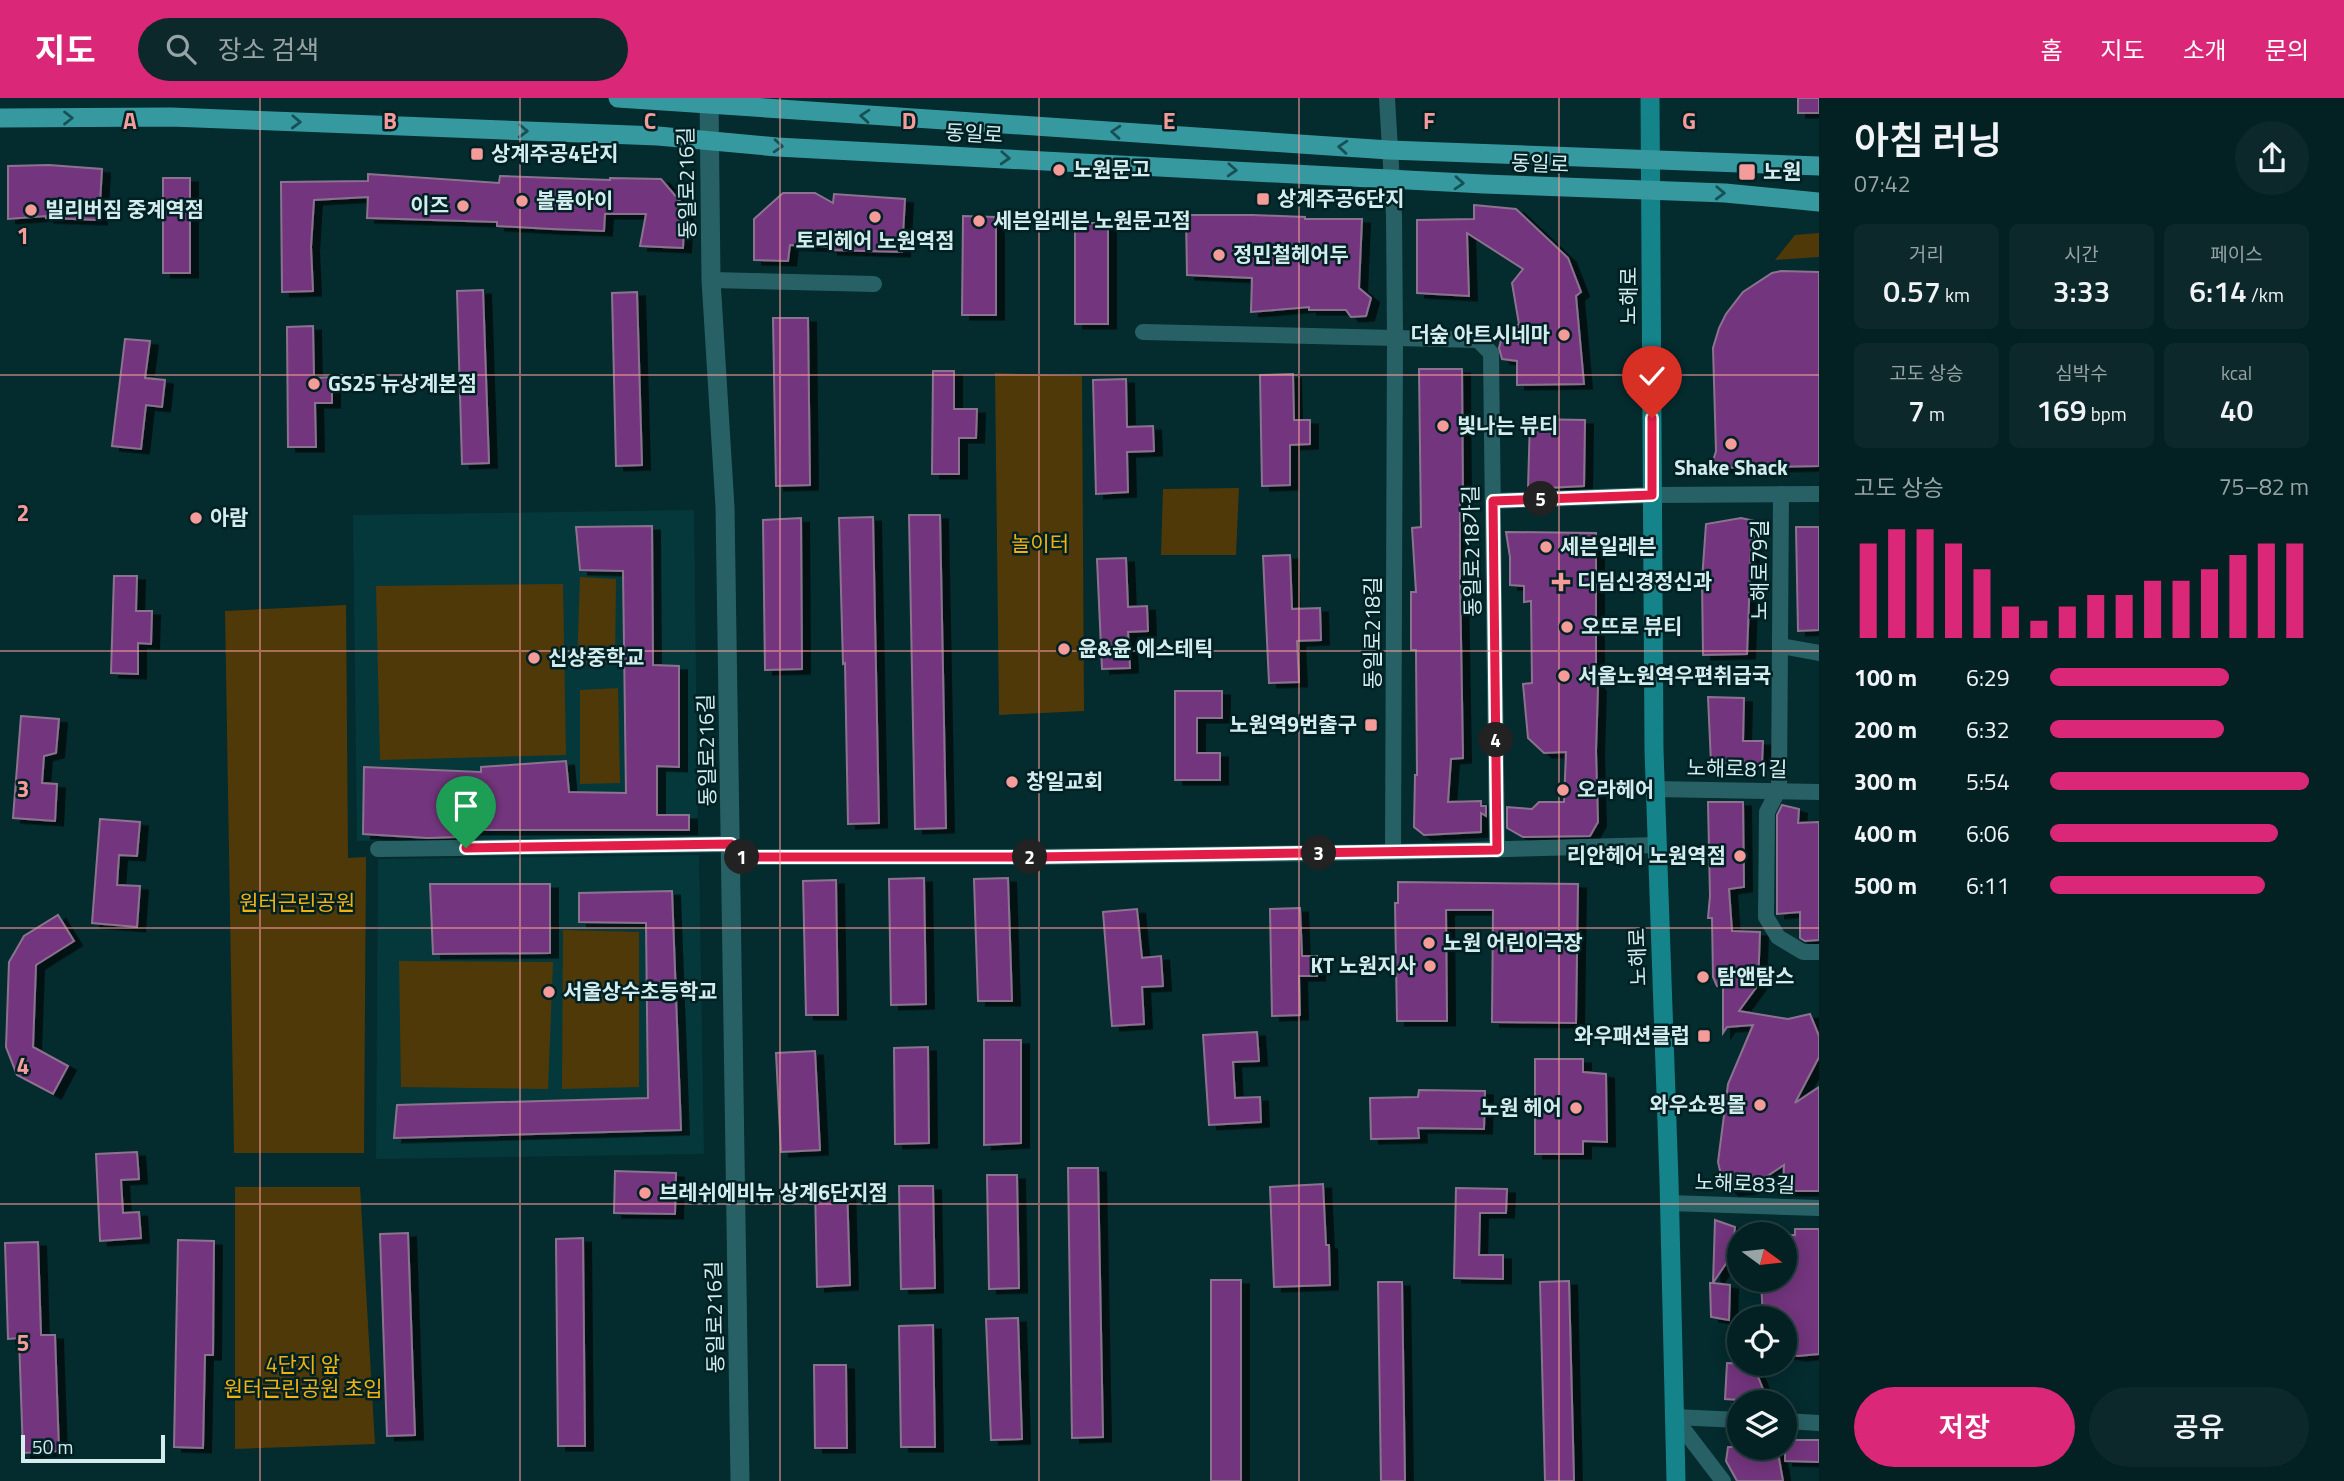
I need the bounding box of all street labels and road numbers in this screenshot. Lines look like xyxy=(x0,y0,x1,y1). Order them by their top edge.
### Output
street label: 동일로 xyxy=(944,116,1004,150)
street label: 동일로216길 xyxy=(669,126,703,240)
street label: 동일로 xyxy=(1511,146,1570,180)
street label: 노해로 xyxy=(1612,267,1644,325)
street label: 동일로218가길 xyxy=(1454,485,1488,617)
street label: 노해로79길 xyxy=(1743,520,1775,620)
street label: 동일로218길 xyxy=(1356,577,1388,689)
street label: 동일로216길 xyxy=(689,693,723,807)
street label: 노해로81길 xyxy=(1686,751,1788,785)
street label: 노해로 xyxy=(1620,928,1654,987)
street label: 노해로83길 xyxy=(1694,1165,1796,1201)
street label: 동일로216길 xyxy=(697,1260,731,1374)

